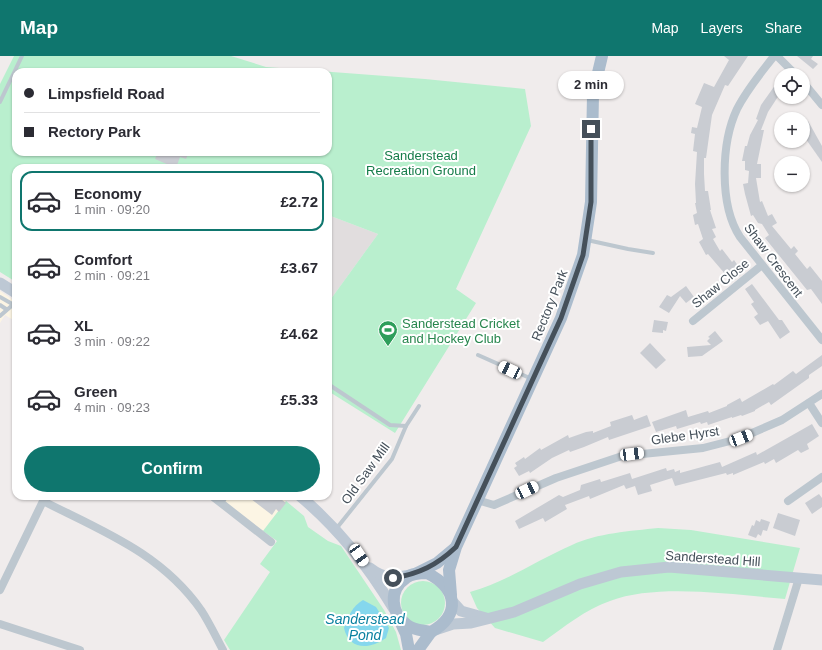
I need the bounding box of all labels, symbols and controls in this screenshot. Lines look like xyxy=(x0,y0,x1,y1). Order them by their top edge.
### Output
text: Map xyxy=(20,17,58,38)
text: Map xyxy=(651,20,679,36)
text: Layers xyxy=(701,20,743,36)
text: Share xyxy=(765,20,802,36)
map controls xyxy=(774,68,810,192)
button: locate xyxy=(774,68,810,104)
callout: 2 min xyxy=(558,71,624,99)
text: 2 min xyxy=(574,77,608,92)
text: Limpsfield Road xyxy=(48,85,165,102)
button: + xyxy=(774,112,810,148)
route end xyxy=(582,120,600,138)
text: Rectory Park xyxy=(48,123,141,140)
park label: Sanderstead Recreation Ground xyxy=(366,148,476,178)
button: − xyxy=(774,156,810,192)
icon: car xyxy=(26,183,62,219)
text: Economy xyxy=(74,185,142,202)
text: £2.72 xyxy=(280,193,318,210)
text: 1 min · 09:20 xyxy=(74,202,150,217)
street label: Shaw Crescent xyxy=(741,221,806,300)
icon: car xyxy=(26,249,62,285)
text: Comfort xyxy=(74,251,132,268)
street label: Shaw Close xyxy=(689,256,752,311)
text: £3.67 xyxy=(280,259,318,276)
street label: Rectory Park xyxy=(528,267,571,343)
text: 2 min · 09:21 xyxy=(74,268,150,283)
icon: car xyxy=(26,315,62,351)
place label: Sanderstead Cricket and Hockey Club xyxy=(402,316,520,346)
text: XL xyxy=(74,317,93,334)
sports icon: Sanderstead Cricket and Hockey Club xyxy=(377,319,399,347)
text: £4.62 xyxy=(280,325,318,342)
text: 3 min · 09:22 xyxy=(74,334,150,349)
car xyxy=(497,359,523,381)
icon: car xyxy=(26,381,62,417)
text: Green xyxy=(74,383,117,400)
text: £5.33 xyxy=(280,391,318,408)
text: 4 min · 09:23 xyxy=(74,400,150,415)
street label: Glebe Hyrst xyxy=(650,423,720,448)
car xyxy=(728,428,754,448)
street label: Old Saw Mill xyxy=(338,440,393,507)
button: Confirm xyxy=(24,446,320,492)
car xyxy=(619,447,645,461)
car xyxy=(514,479,540,501)
car xyxy=(347,542,371,568)
street label: Sanderstead Hill xyxy=(665,548,761,569)
route start xyxy=(384,569,402,587)
water label: Sanderstead Pond xyxy=(325,611,406,643)

